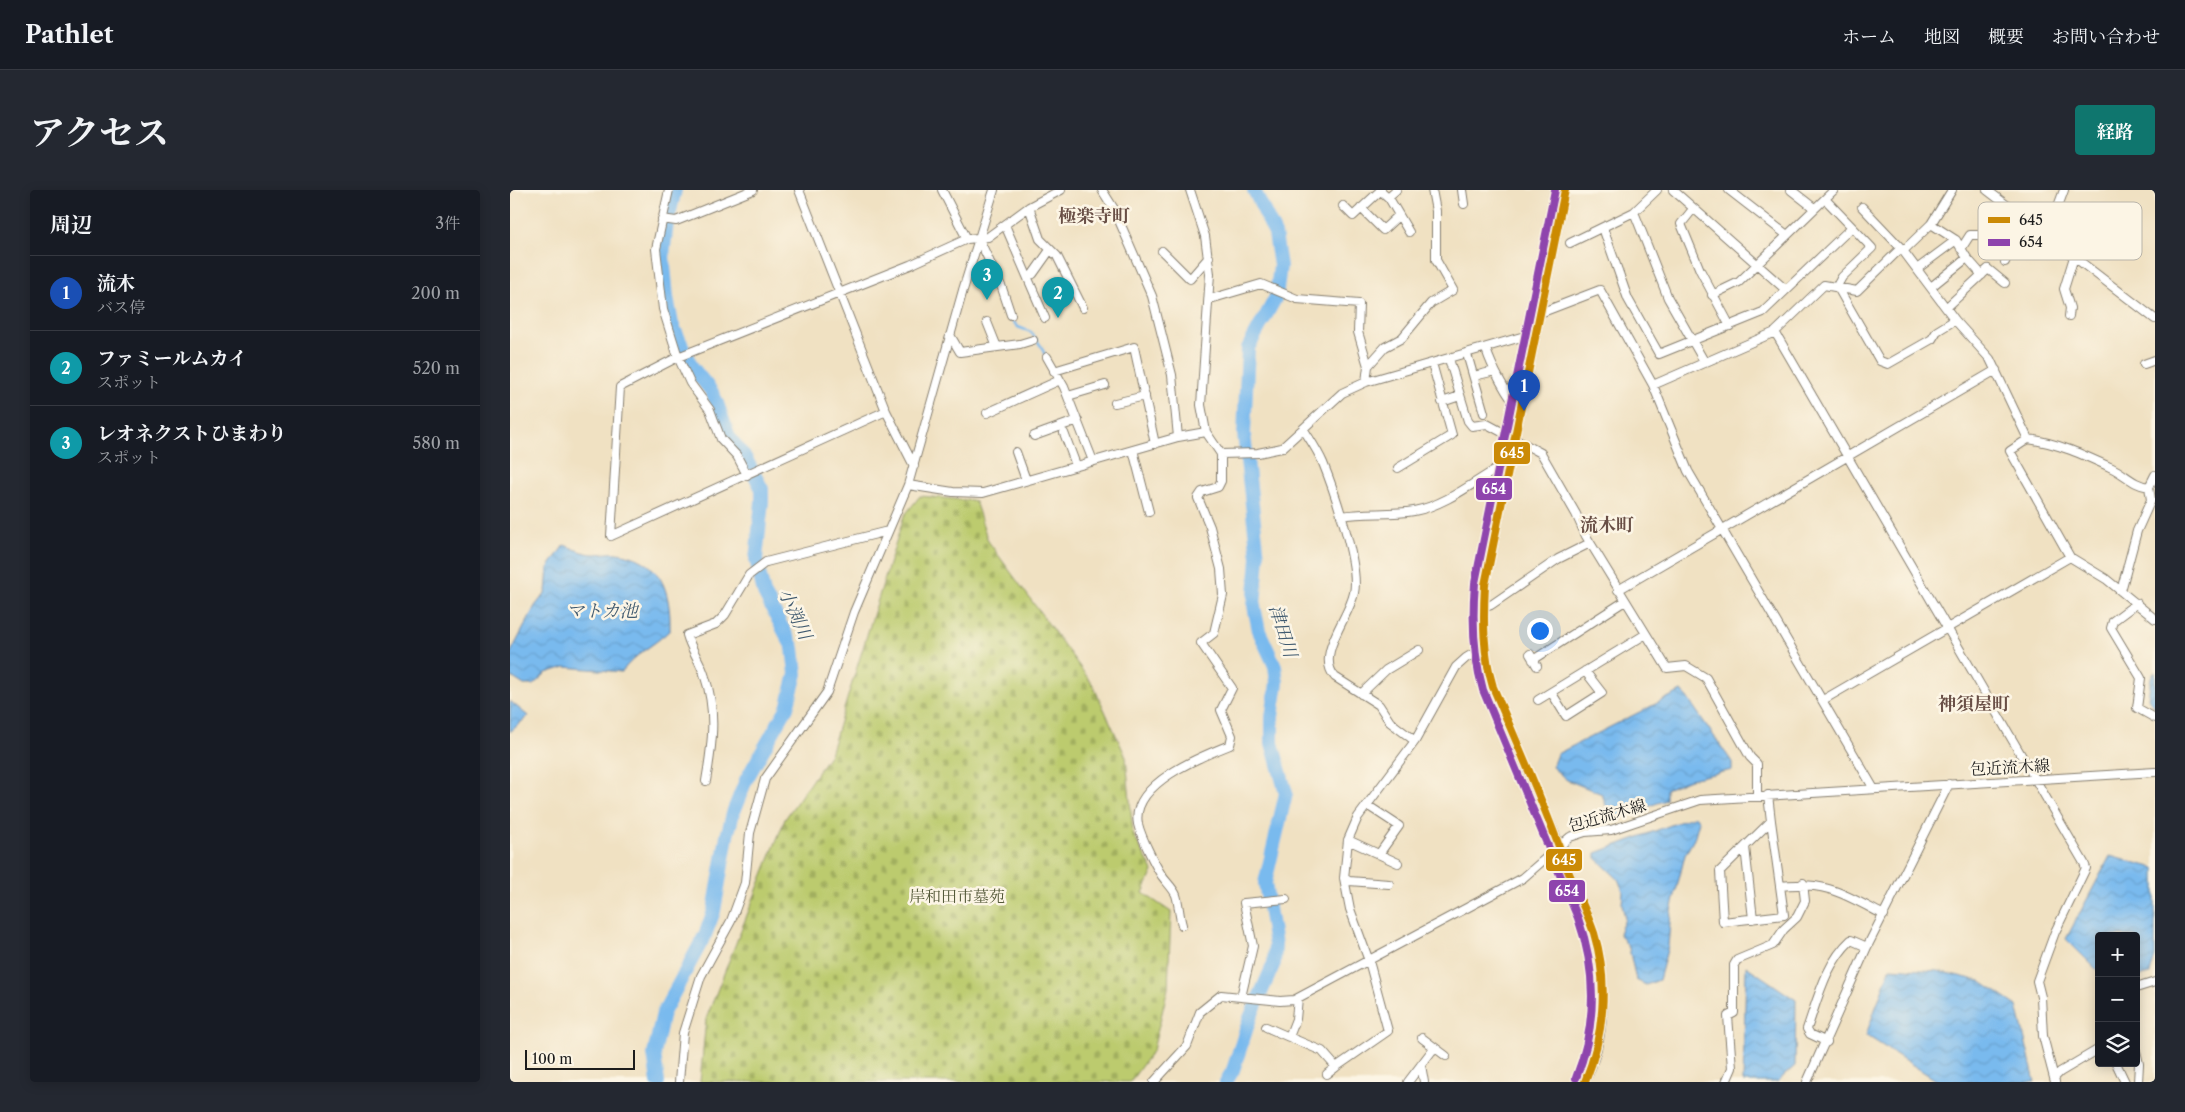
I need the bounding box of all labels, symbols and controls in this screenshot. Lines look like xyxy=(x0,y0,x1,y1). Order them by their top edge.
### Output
text: Pathlet xyxy=(25,20,113,49)
text: ホーム xyxy=(1842,26,1896,48)
text: 地図 xyxy=(1924,26,1960,48)
text: 概要 xyxy=(1988,26,2024,48)
text: お問い合わせ xyxy=(2052,26,2160,48)
button: 経路 xyxy=(2075,105,2155,155)
text: アクセス xyxy=(30,111,169,154)
legend xyxy=(1978,202,2142,260)
district label: 極楽寺町 xyxy=(1058,205,1130,227)
text: 645 xyxy=(2019,211,2043,229)
text: 周辺 xyxy=(50,212,92,237)
text: 3件 xyxy=(435,213,460,233)
text: 654 xyxy=(2019,233,2043,251)
pin: 3 xyxy=(971,259,1003,300)
text: 流木 xyxy=(97,272,135,295)
pin: 2 xyxy=(1042,277,1074,318)
text: 1 xyxy=(62,283,70,303)
text: 200 m xyxy=(411,283,460,303)
text: バス停 xyxy=(97,297,145,317)
text: ファミールムカイ xyxy=(97,347,247,370)
text: 2 xyxy=(61,358,71,378)
text: 520 m xyxy=(413,358,460,378)
pin: 1 xyxy=(1508,370,1540,411)
text: スポット xyxy=(97,372,161,392)
text: レオネクストひまわり xyxy=(97,422,287,445)
text: 3 xyxy=(61,433,71,453)
text: 580 m xyxy=(413,433,460,453)
line badge: 645 xyxy=(1493,441,1531,465)
text: 645 xyxy=(1500,444,1524,462)
text: スポット xyxy=(97,447,161,467)
line badge: 654 xyxy=(1475,477,1513,501)
text: 654 xyxy=(1482,480,1506,498)
district label: 流木町 xyxy=(1580,514,1634,536)
water label: 小渕川 xyxy=(774,585,817,645)
water label: マトカ池 xyxy=(566,600,640,622)
water label: 津田川 xyxy=(1265,602,1302,662)
your location xyxy=(1527,618,1553,644)
district label: 神須屋町 xyxy=(1938,693,2010,715)
street label: 包近流木線 xyxy=(1970,755,2050,779)
street label: 包近流木線 xyxy=(1566,794,1648,836)
line badge: 645 xyxy=(1545,848,1583,872)
text: 645 xyxy=(1552,851,1576,869)
line badge: 654 xyxy=(1548,879,1586,903)
text: 654 xyxy=(1555,882,1579,900)
park label: 岸和田市墓苑 xyxy=(909,886,1005,906)
map controls xyxy=(2095,932,2140,1067)
button: + xyxy=(2095,932,2140,977)
button: − xyxy=(2095,977,2140,1022)
button: layers xyxy=(2095,1022,2140,1067)
scale bar xyxy=(525,1047,635,1070)
text: 100 m xyxy=(532,1050,572,1068)

